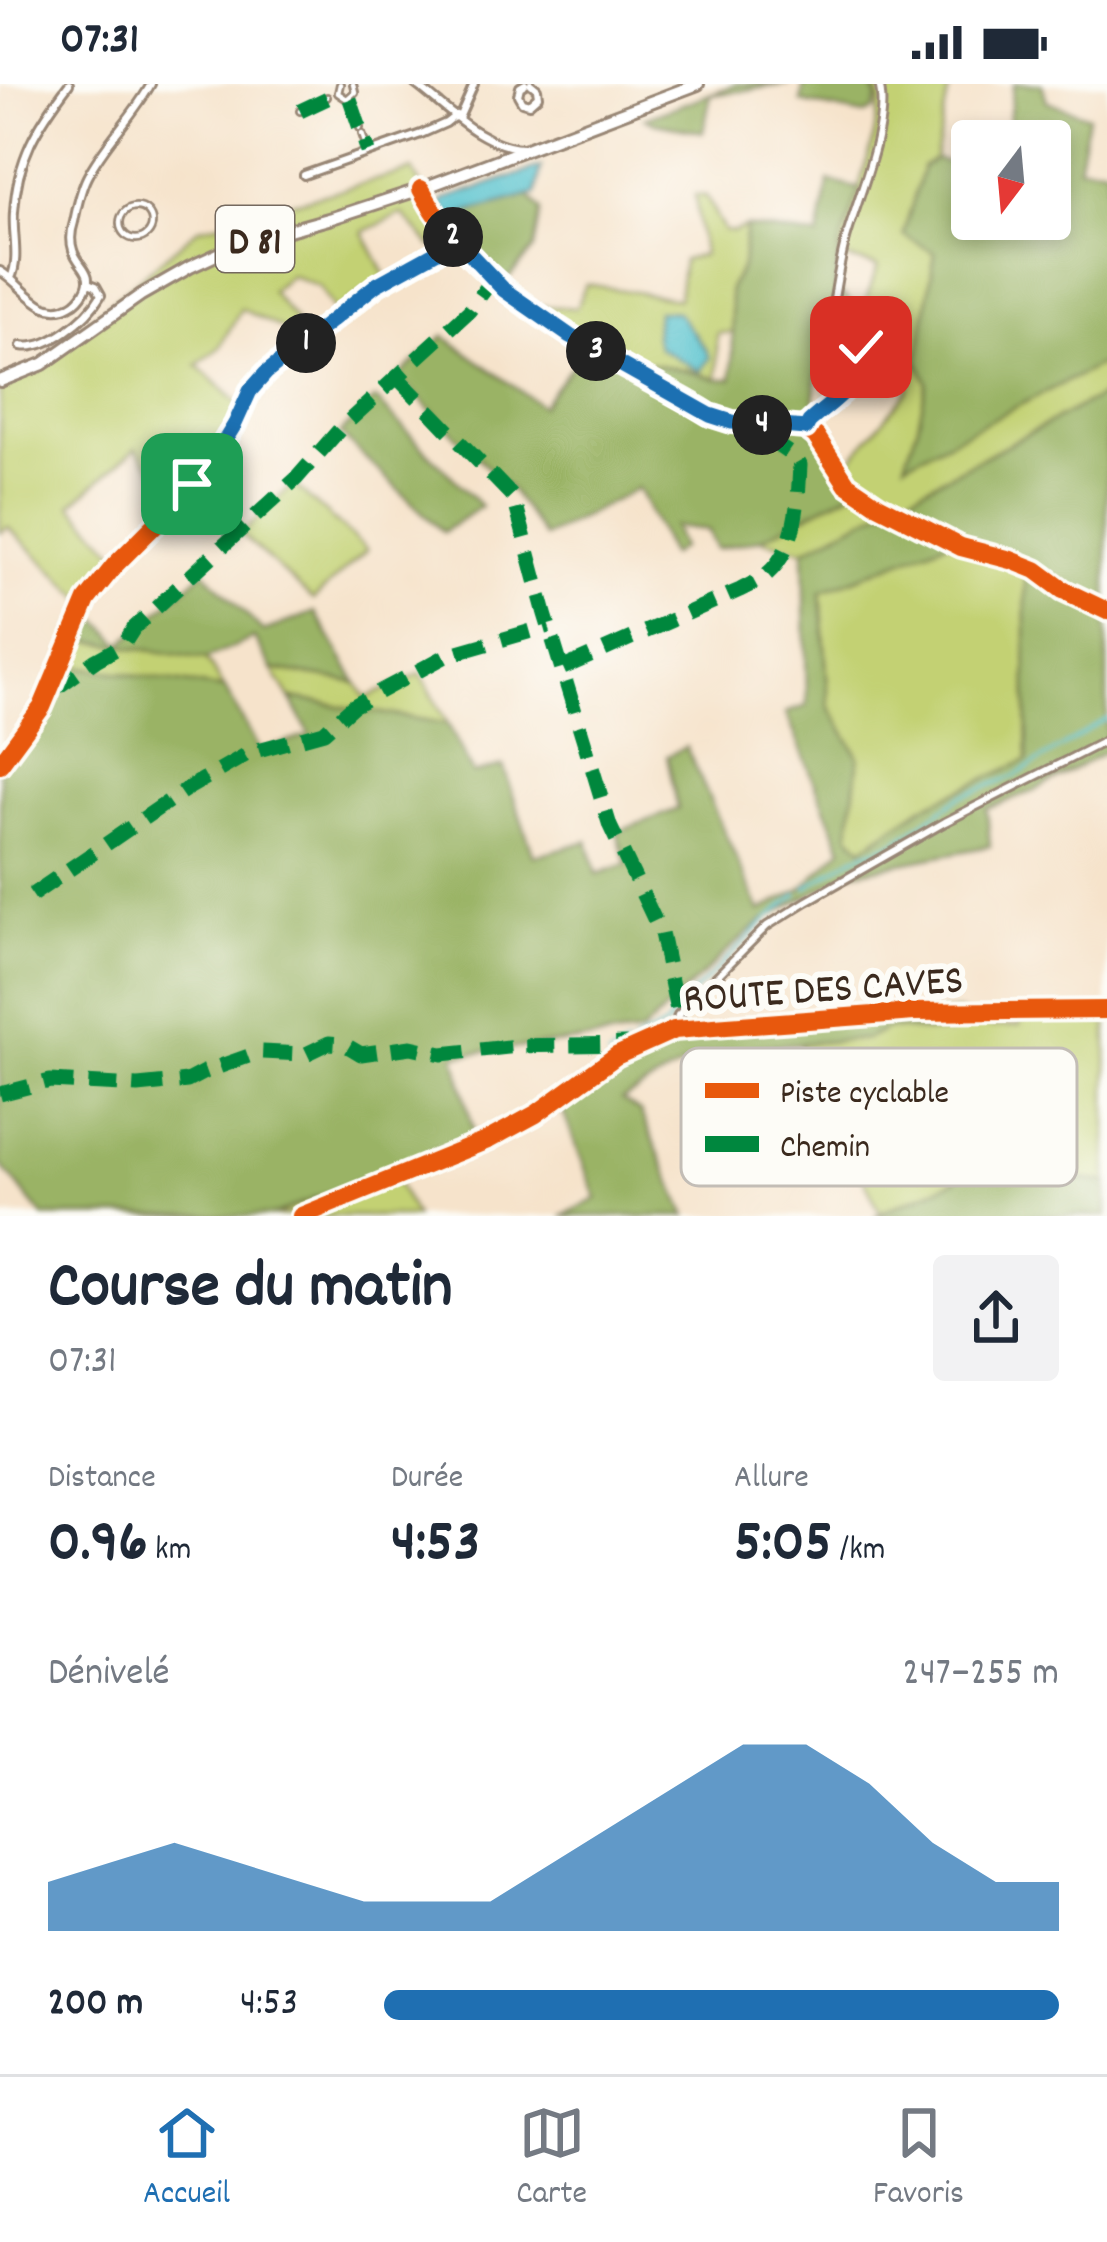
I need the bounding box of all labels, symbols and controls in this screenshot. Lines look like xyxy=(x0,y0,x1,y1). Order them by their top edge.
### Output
text: 07:31 xyxy=(60,10,139,74)
north arrow xyxy=(951,120,1071,240)
map controls xyxy=(951,120,1071,240)
road number: D 81 xyxy=(216,206,294,272)
pin: 2 xyxy=(423,207,483,267)
text: 2 xyxy=(446,213,460,260)
pin xyxy=(810,296,912,398)
pin: 1 xyxy=(276,313,336,373)
icon: check xyxy=(828,314,894,380)
text: 1 xyxy=(302,319,310,366)
pin: 3 xyxy=(566,321,626,381)
text: 3 xyxy=(589,327,603,374)
pin: 4 xyxy=(732,395,792,455)
text: 4 xyxy=(755,401,769,448)
pin xyxy=(141,433,243,535)
icon: arrive xyxy=(159,451,225,517)
street label: ROUTE DES CAVES xyxy=(681,953,966,1033)
legend xyxy=(681,1048,1077,1186)
text: Piste cyclable xyxy=(780,1072,949,1119)
text: Chemin xyxy=(780,1126,870,1173)
text: Course du matin xyxy=(48,1244,453,1338)
button: share xyxy=(933,1255,1059,1381)
text: 07:31 xyxy=(48,1336,117,1391)
text: Distance xyxy=(48,1456,156,1503)
text: Durée xyxy=(391,1456,463,1503)
text: Allure xyxy=(734,1456,809,1503)
text: 0.96 xyxy=(48,1503,148,1589)
text: 4:53 xyxy=(391,1503,480,1589)
text: 5:05 xyxy=(734,1503,832,1589)
text: km xyxy=(148,1528,191,1575)
text: /km xyxy=(832,1528,885,1575)
text: Dénivelé xyxy=(48,1648,170,1703)
text: 247–255 m xyxy=(903,1648,1059,1703)
text: 200 m xyxy=(48,1978,143,2033)
text: 4:53 xyxy=(240,1978,298,2033)
tab: Accueil xyxy=(143,2100,230,2219)
tab: Carte xyxy=(516,2100,587,2219)
tab: Favoris xyxy=(873,2100,964,2219)

